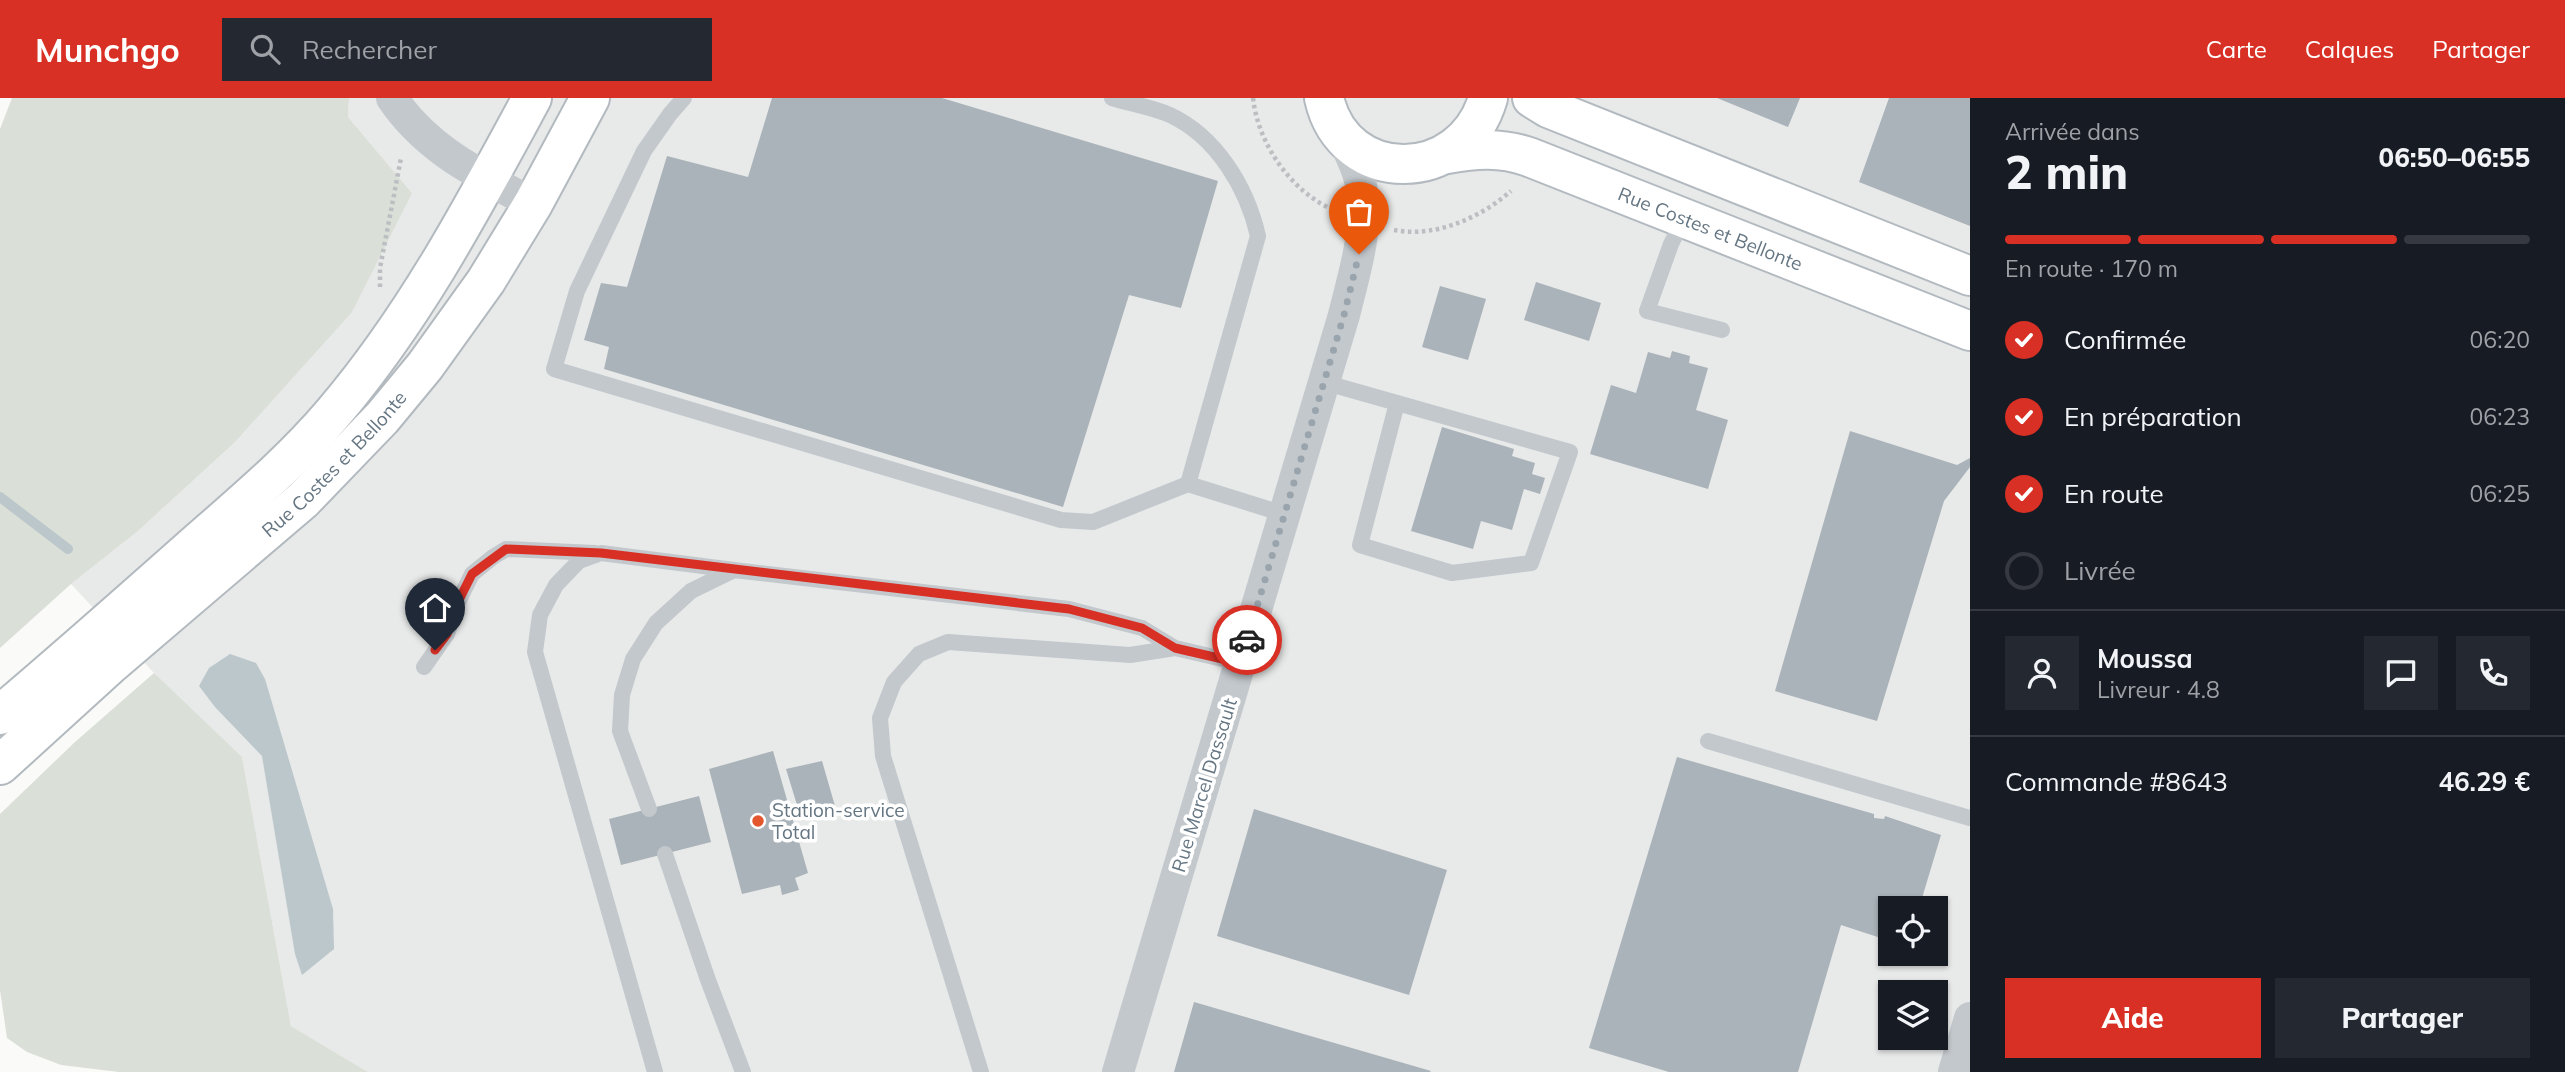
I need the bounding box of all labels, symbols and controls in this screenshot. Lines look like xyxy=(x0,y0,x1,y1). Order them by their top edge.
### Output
search box xyxy=(222,18,712,81)
text: Munchgo xyxy=(35,29,180,70)
icon: search xyxy=(246,30,284,68)
text: Rechercher xyxy=(302,33,437,66)
text: Carte xyxy=(2206,34,2267,64)
text: Calques xyxy=(2305,34,2394,64)
text: Partager xyxy=(2432,34,2530,64)
text: Arrivée dans xyxy=(2005,117,2140,146)
text: 06:50–06:55 xyxy=(2379,141,2530,174)
text: 2 min xyxy=(2005,143,2128,201)
street label: Rue Costes et Bellonte xyxy=(1615,181,1806,276)
pin xyxy=(1329,182,1389,254)
icon: bag xyxy=(1340,193,1378,231)
text: En route · 170 m xyxy=(2005,254,2178,283)
icon: check xyxy=(2005,321,2043,359)
text: Confirmée xyxy=(2064,323,2186,356)
text: 06:20 xyxy=(2470,325,2530,354)
street label: Rue Costes et Bellonte xyxy=(257,386,412,542)
icon: check xyxy=(2005,398,2043,436)
text: En préparation xyxy=(2064,400,2242,433)
text: 06:23 xyxy=(2470,402,2530,431)
icon: check xyxy=(2005,475,2043,513)
text: En route xyxy=(2064,477,2164,510)
text: 06:25 xyxy=(2470,479,2530,508)
text: Livrée xyxy=(2064,554,2136,587)
pin xyxy=(405,578,465,650)
icon: home xyxy=(416,589,454,627)
courier xyxy=(1212,605,1282,675)
icon: car xyxy=(1228,621,1266,659)
button: person xyxy=(2005,636,2079,710)
button: chat xyxy=(2364,636,2438,710)
button: phone xyxy=(2456,636,2530,710)
text: Moussa xyxy=(2097,642,2193,675)
text: Livreur · 4.8 xyxy=(2097,675,2220,704)
street label: Rue Marcel Dassault xyxy=(1166,695,1242,875)
text: Commande #8643 xyxy=(2005,765,2228,798)
text: 46.29 € xyxy=(2438,765,2530,798)
place label: Station-service Total xyxy=(772,798,905,844)
marker: Station-service Total xyxy=(750,813,766,829)
map controls xyxy=(1878,896,1948,1050)
button: locate xyxy=(1878,896,1948,966)
button: Aide xyxy=(2005,978,2261,1058)
button: Partager xyxy=(2275,978,2530,1058)
button: layers xyxy=(1878,980,1948,1050)

